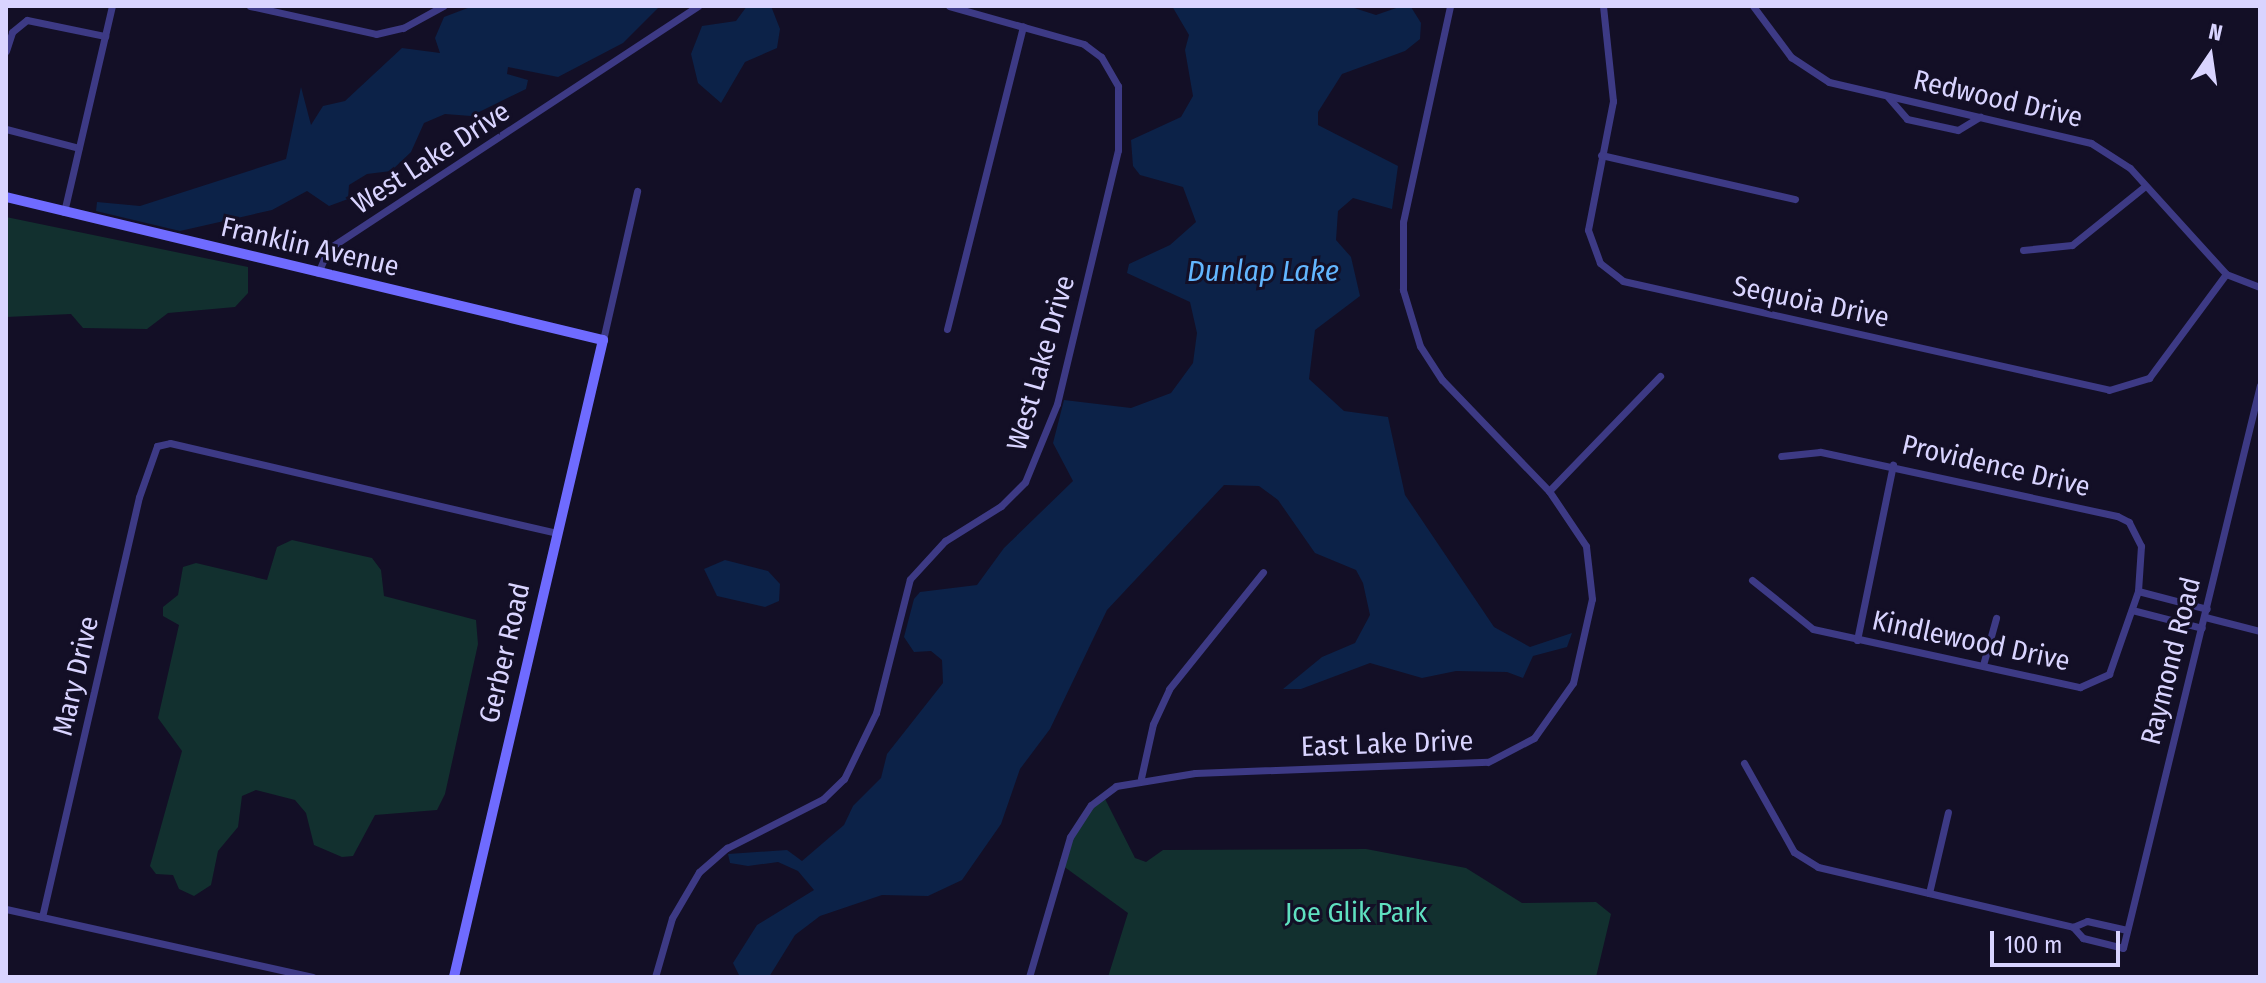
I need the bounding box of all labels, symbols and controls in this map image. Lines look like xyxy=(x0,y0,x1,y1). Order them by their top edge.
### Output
north arrow xyxy=(2170,16,2250,96)
text: N xyxy=(2206,17,2225,47)
street label: Redwood Drive xyxy=(1910,63,2086,135)
street label: West Lake Drive xyxy=(346,95,516,221)
street label: Franklin Avenue xyxy=(218,210,402,284)
water label: Dunlap Lake xyxy=(1187,253,1339,289)
street label: Sequoia Drive xyxy=(1730,269,1892,335)
street label: West Lake Drive xyxy=(1000,272,1082,454)
street label: Providence Drive xyxy=(1899,428,2093,504)
street label: Raymond Road xyxy=(2134,574,2208,748)
street label: Gerber Road xyxy=(473,580,537,726)
street label: Kindlewood Drive xyxy=(1869,604,2073,678)
street label: Mary Drive xyxy=(46,613,106,739)
street label: East Lake Drive xyxy=(1300,724,1474,764)
park label: Joe Glik Park xyxy=(1285,896,1427,930)
scale bar xyxy=(1994,915,2124,965)
text: 100 m xyxy=(2004,931,2062,959)

